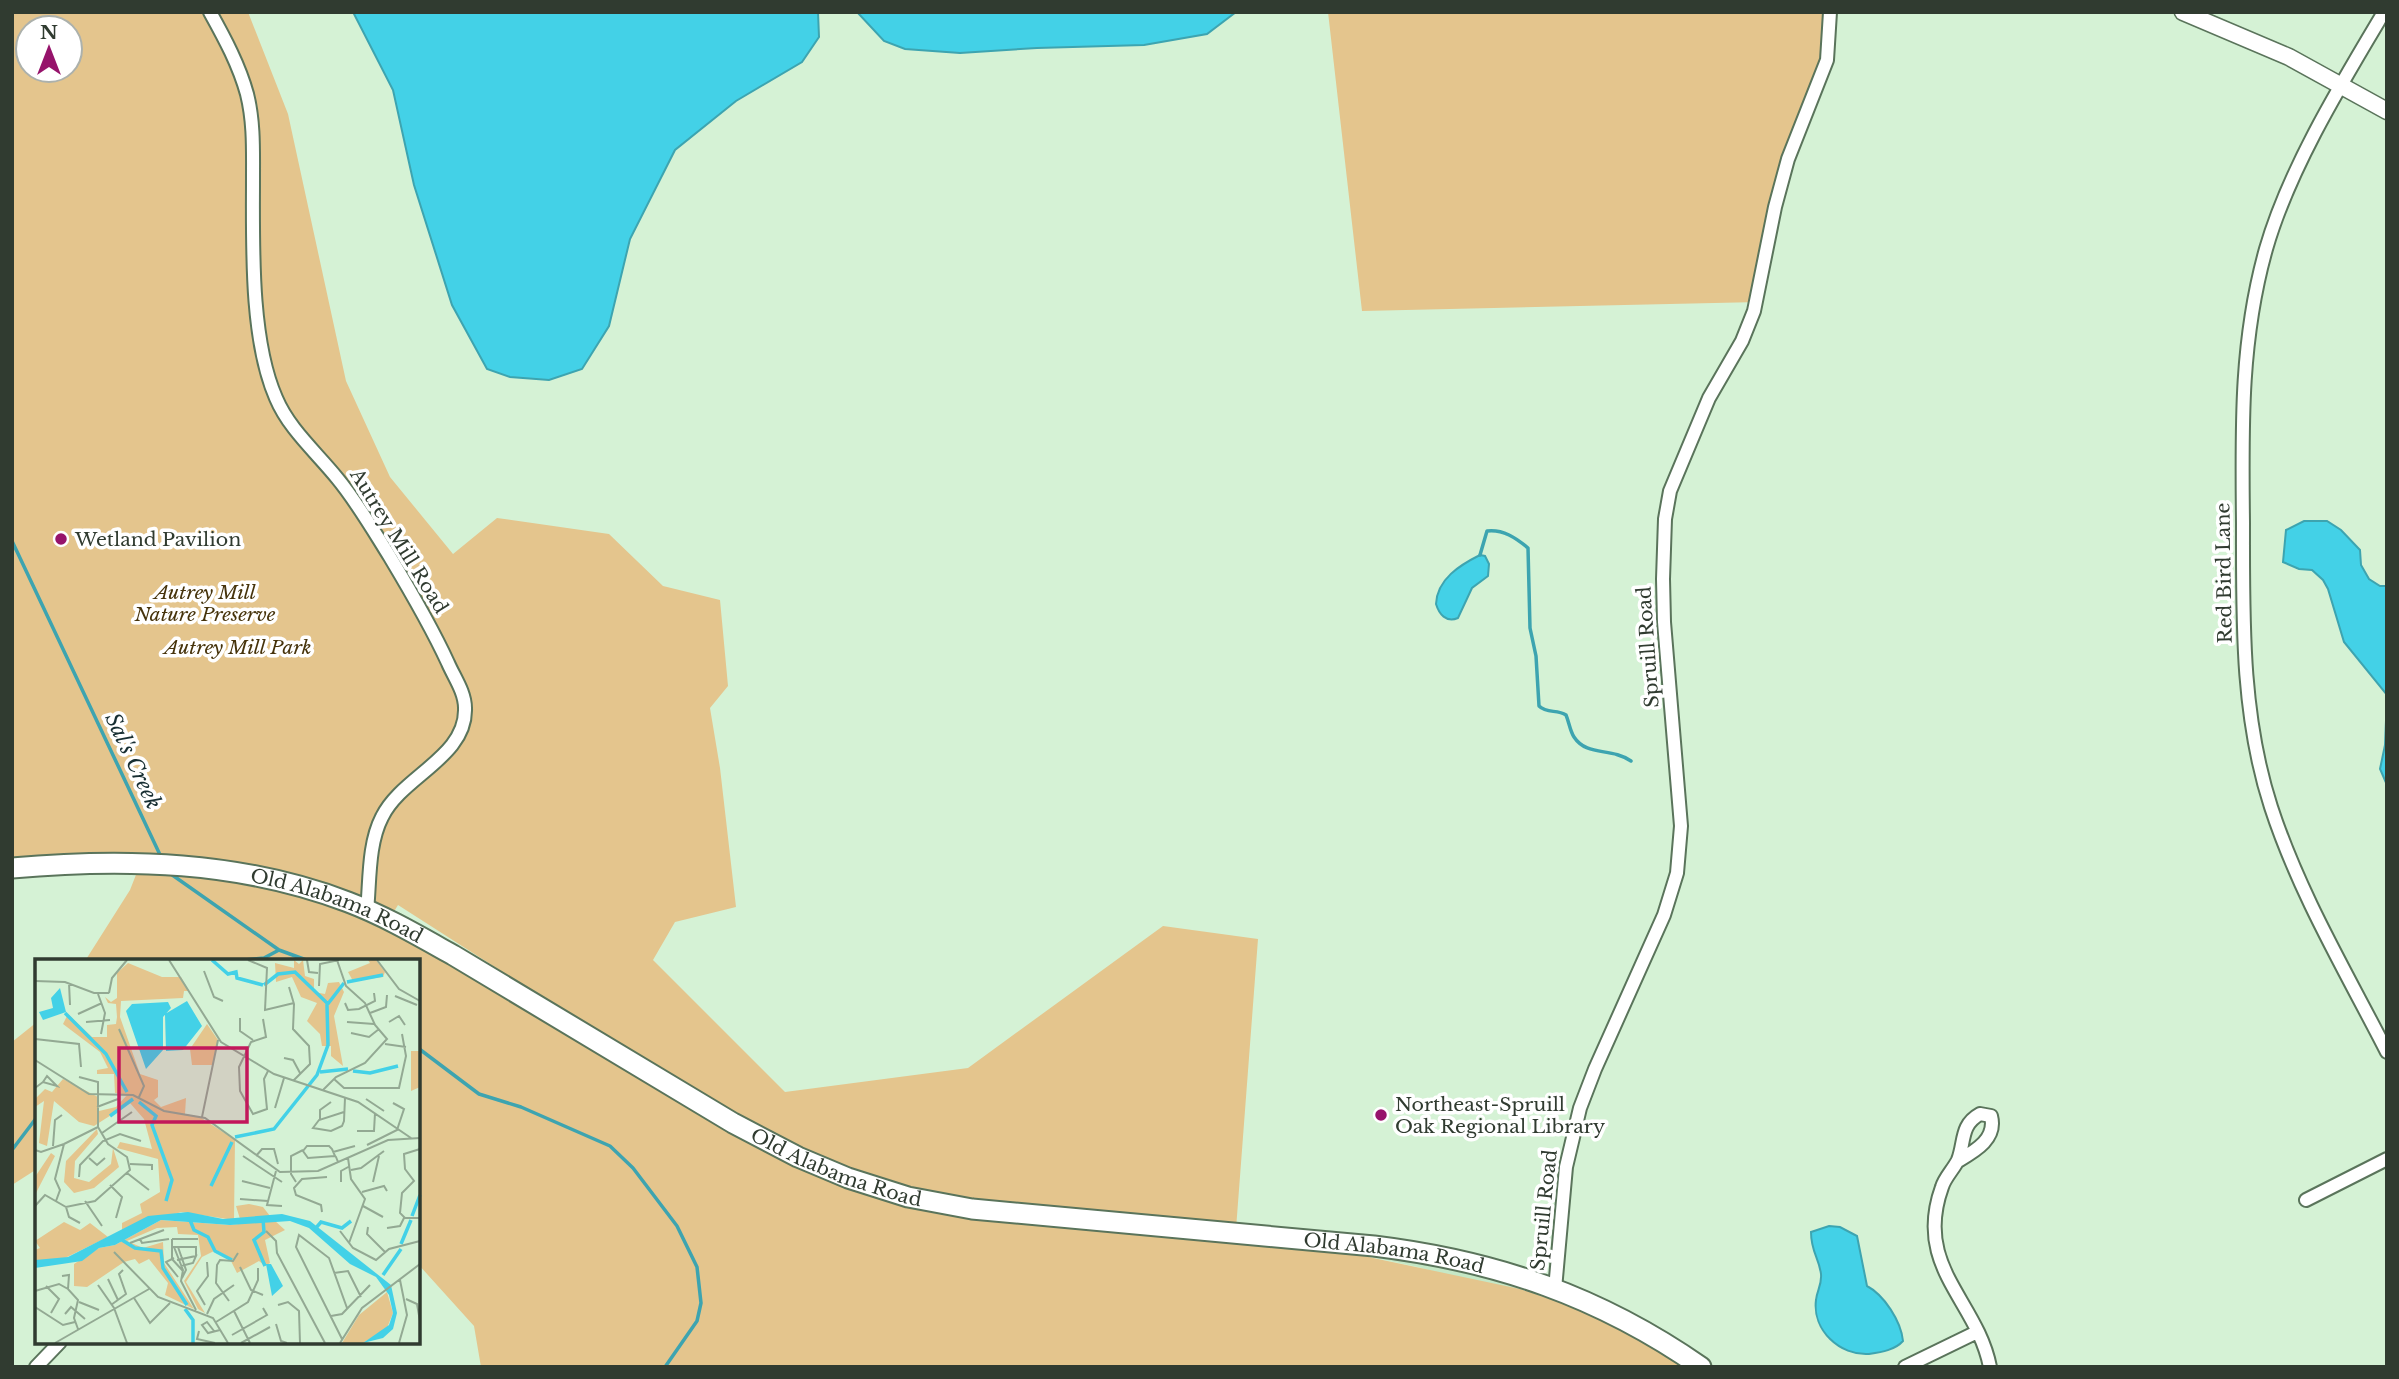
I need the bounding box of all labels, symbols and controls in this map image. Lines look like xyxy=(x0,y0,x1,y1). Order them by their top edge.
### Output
north arrow xyxy=(14,14,84,84)
text: N xyxy=(40,21,58,44)
street label: Autrey Mill Road xyxy=(345,463,453,618)
street label: Red Bird Lane xyxy=(2211,503,2237,643)
place label: Wetland Pavilion xyxy=(74,528,241,551)
marker: Wetland Pavilion xyxy=(53,531,69,547)
park label: Autrey Mill Nature Preserve xyxy=(134,581,276,626)
street label: Spruill Road xyxy=(1632,585,1664,709)
park label: Autrey Mill Park xyxy=(161,636,312,659)
water label: Sal's Creek xyxy=(99,709,167,813)
street label: Old Alabama Road xyxy=(249,864,427,948)
inset map xyxy=(35,959,420,1344)
place label: Northeast-Spruill Oak Regional Library xyxy=(1395,1093,1605,1138)
marker: Northeast-Spruill Oak Regional Library xyxy=(1373,1107,1389,1123)
street label: Old Alabama Road xyxy=(747,1123,924,1211)
street label: Spruill Road xyxy=(1526,1148,1562,1272)
street label: Old Alabama Road xyxy=(1303,1228,1487,1278)

